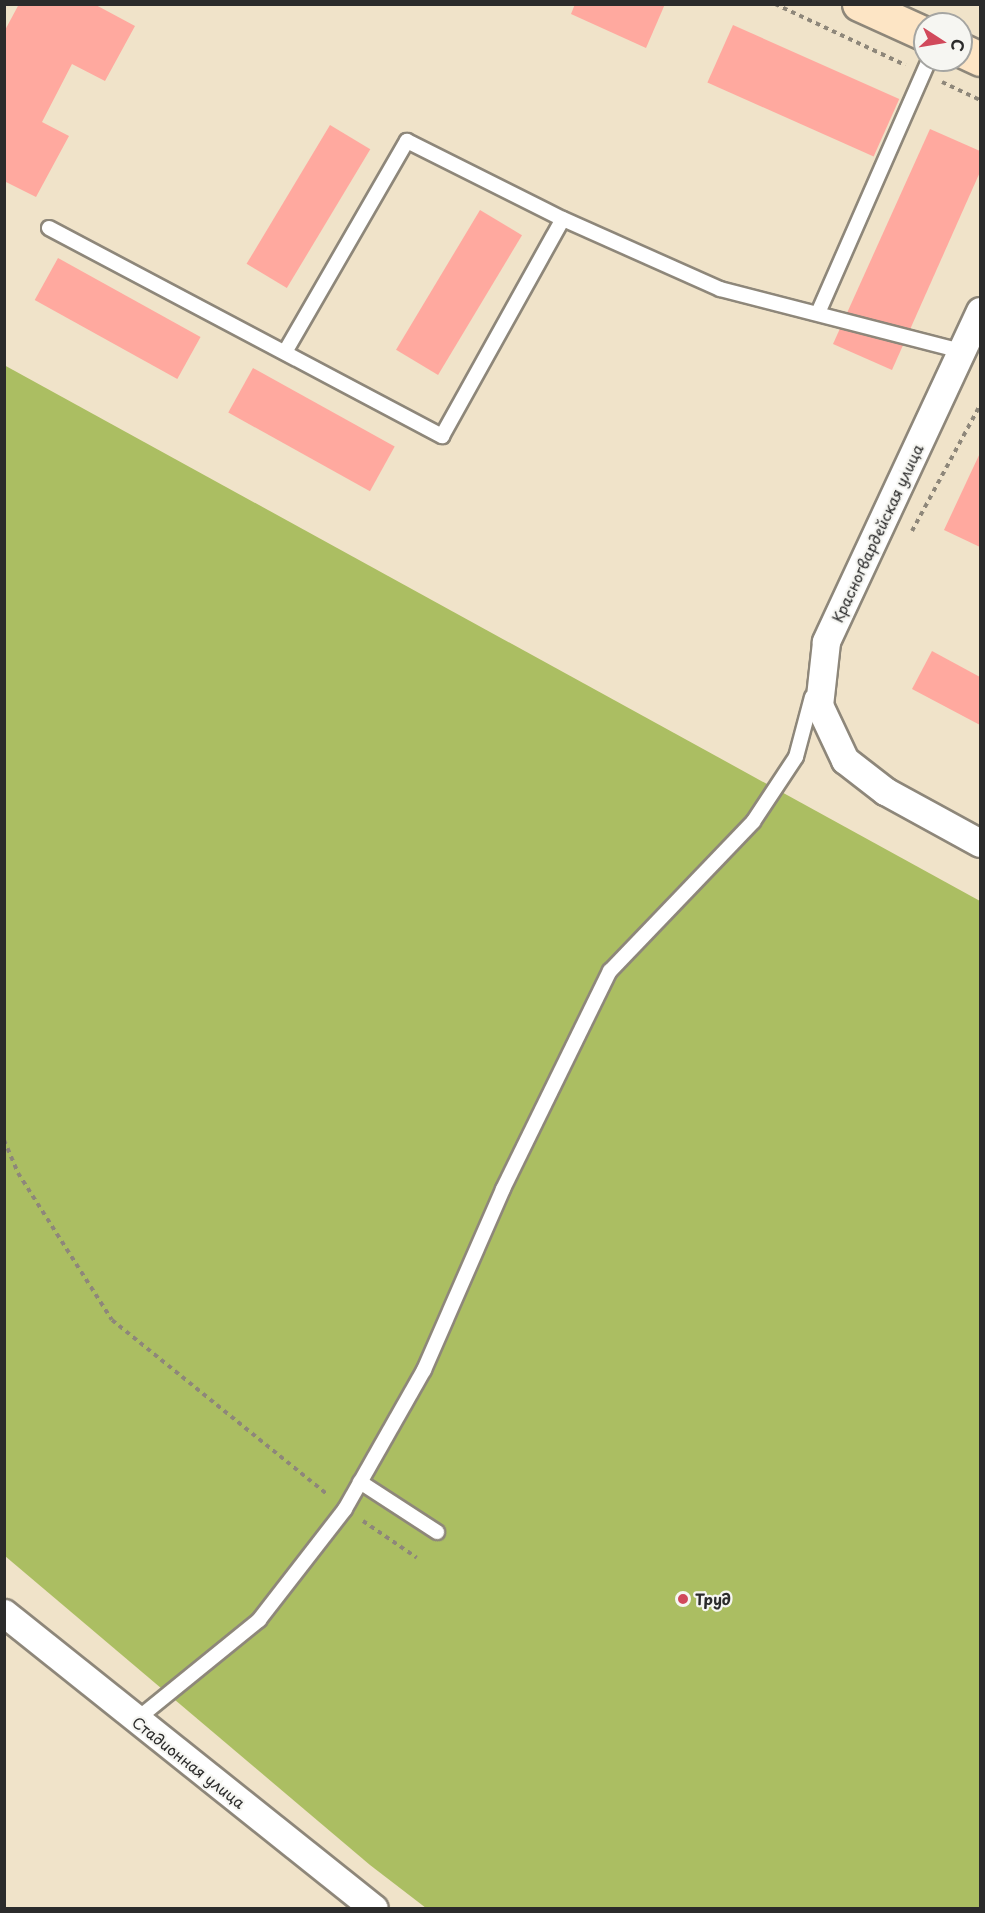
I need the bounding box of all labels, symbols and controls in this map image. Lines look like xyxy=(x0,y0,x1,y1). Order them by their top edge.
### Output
north arrow xyxy=(913,12,973,72)
text: С xyxy=(946,37,972,54)
street label: Красногвардейская улица xyxy=(828,441,926,625)
place label: Труд xyxy=(695,1590,731,1608)
marker: Труд xyxy=(676,1592,690,1606)
street label: Стадионная улица xyxy=(129,1712,249,1812)

